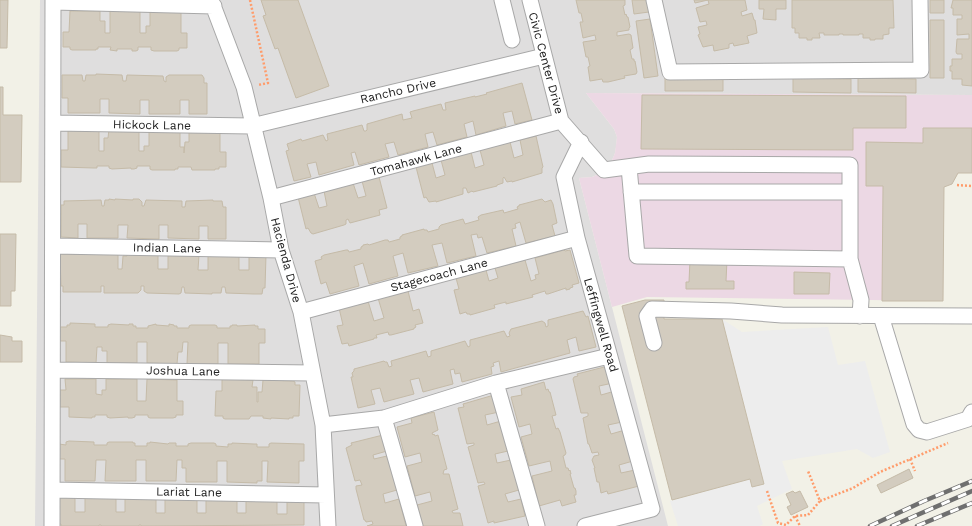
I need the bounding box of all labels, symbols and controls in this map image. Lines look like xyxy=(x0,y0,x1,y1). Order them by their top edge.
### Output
street label: Civic Center Drive xyxy=(526,11,566,115)
street label: Rancho Drive xyxy=(359,75,437,107)
street label: Hickock Lane xyxy=(113,117,191,133)
street label: Tomahawk Lane xyxy=(369,141,463,179)
street label: Hacienda Drive xyxy=(268,216,304,304)
street label: Indian Lane xyxy=(133,240,201,256)
street label: Stagecoach Lane xyxy=(389,255,489,295)
street label: Leffingwell Road xyxy=(581,276,621,374)
street label: Joshua Lane xyxy=(146,363,220,379)
street label: Lariat Lane xyxy=(156,484,222,500)

